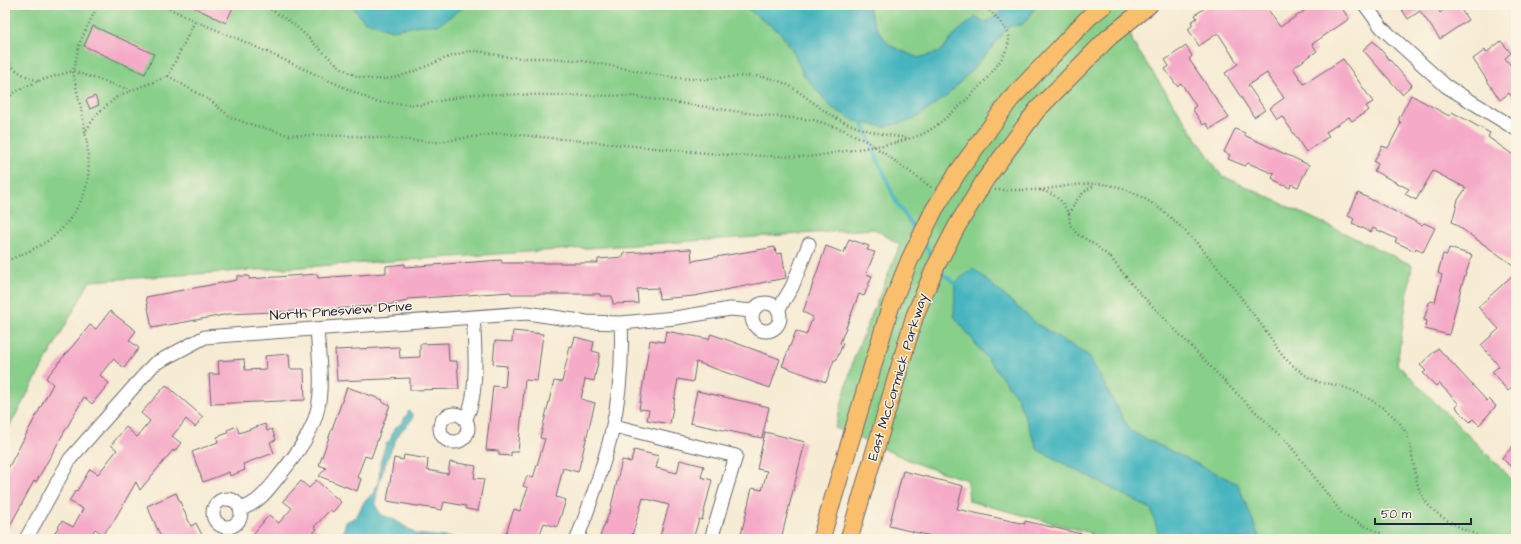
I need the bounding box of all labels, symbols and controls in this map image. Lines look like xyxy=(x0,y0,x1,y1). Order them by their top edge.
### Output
street label: East McCormick Parkway xyxy=(863,290,933,463)
street label: North Pinesview Drive xyxy=(269,296,413,326)
scale bar xyxy=(1375,500,1471,526)
text: 50 m xyxy=(1381,506,1412,523)

